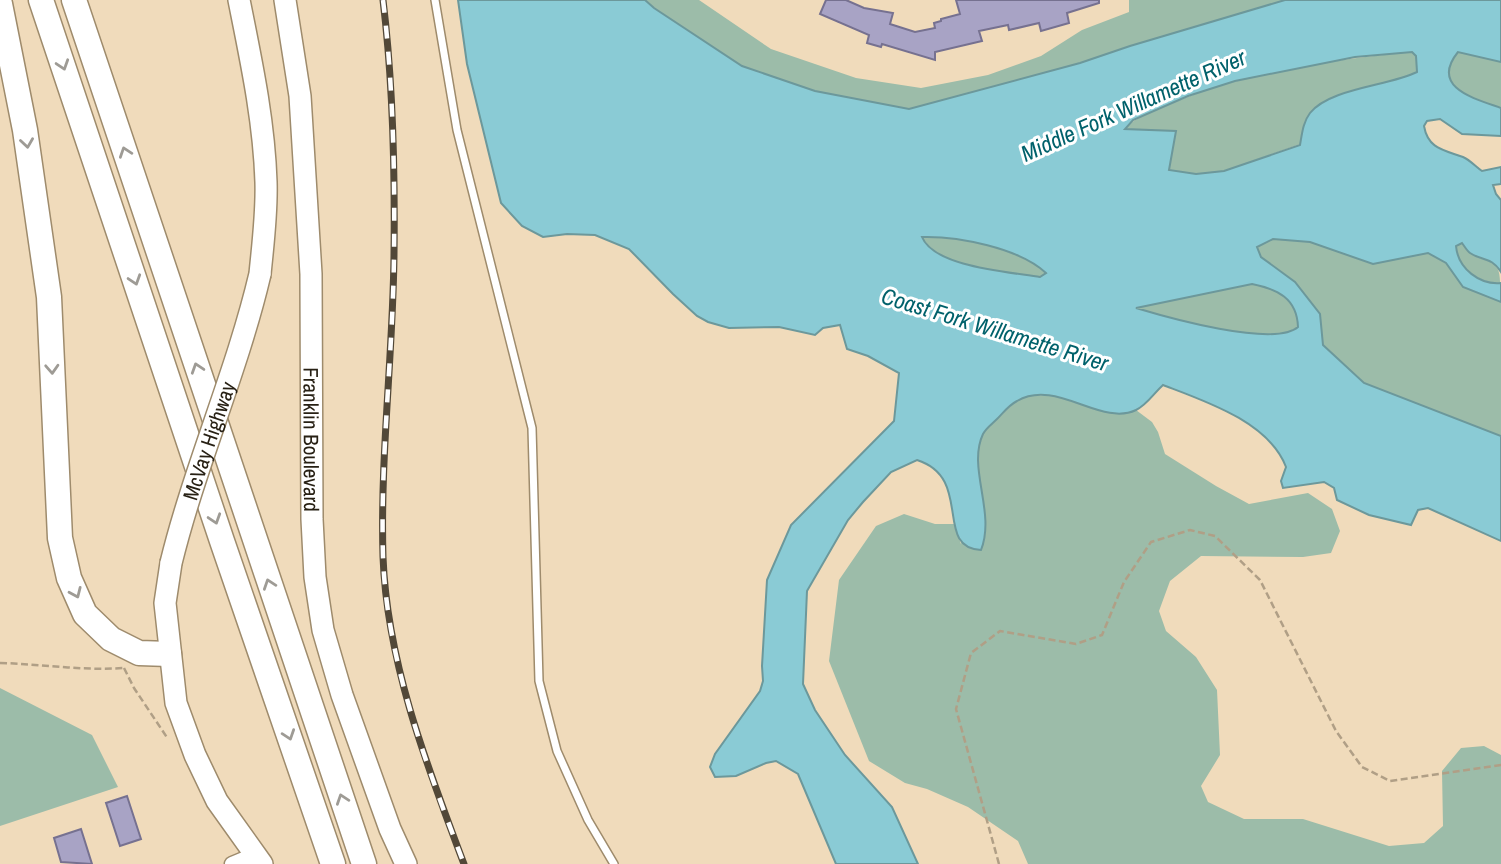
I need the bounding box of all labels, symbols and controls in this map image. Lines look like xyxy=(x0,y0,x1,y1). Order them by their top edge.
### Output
water label: Middle Fork Willamette River xyxy=(1016,41,1251,169)
one-way arrow xyxy=(55,58,69,70)
one-way arrow xyxy=(20,137,35,149)
one-way arrow xyxy=(119,147,133,159)
one-way arrow xyxy=(127,274,141,286)
water label: Coast Fork Willamette River xyxy=(878,280,1113,378)
one-way arrow xyxy=(191,362,205,375)
one-way arrow xyxy=(45,363,60,374)
street label: Franklin Boulevard xyxy=(297,367,326,512)
street label: McVay Highway xyxy=(175,377,242,504)
one-way arrow xyxy=(207,513,221,525)
one-way arrow xyxy=(263,578,277,590)
one-way arrow xyxy=(68,586,82,599)
one-way arrow xyxy=(281,728,295,740)
one-way arrow xyxy=(336,794,350,806)

